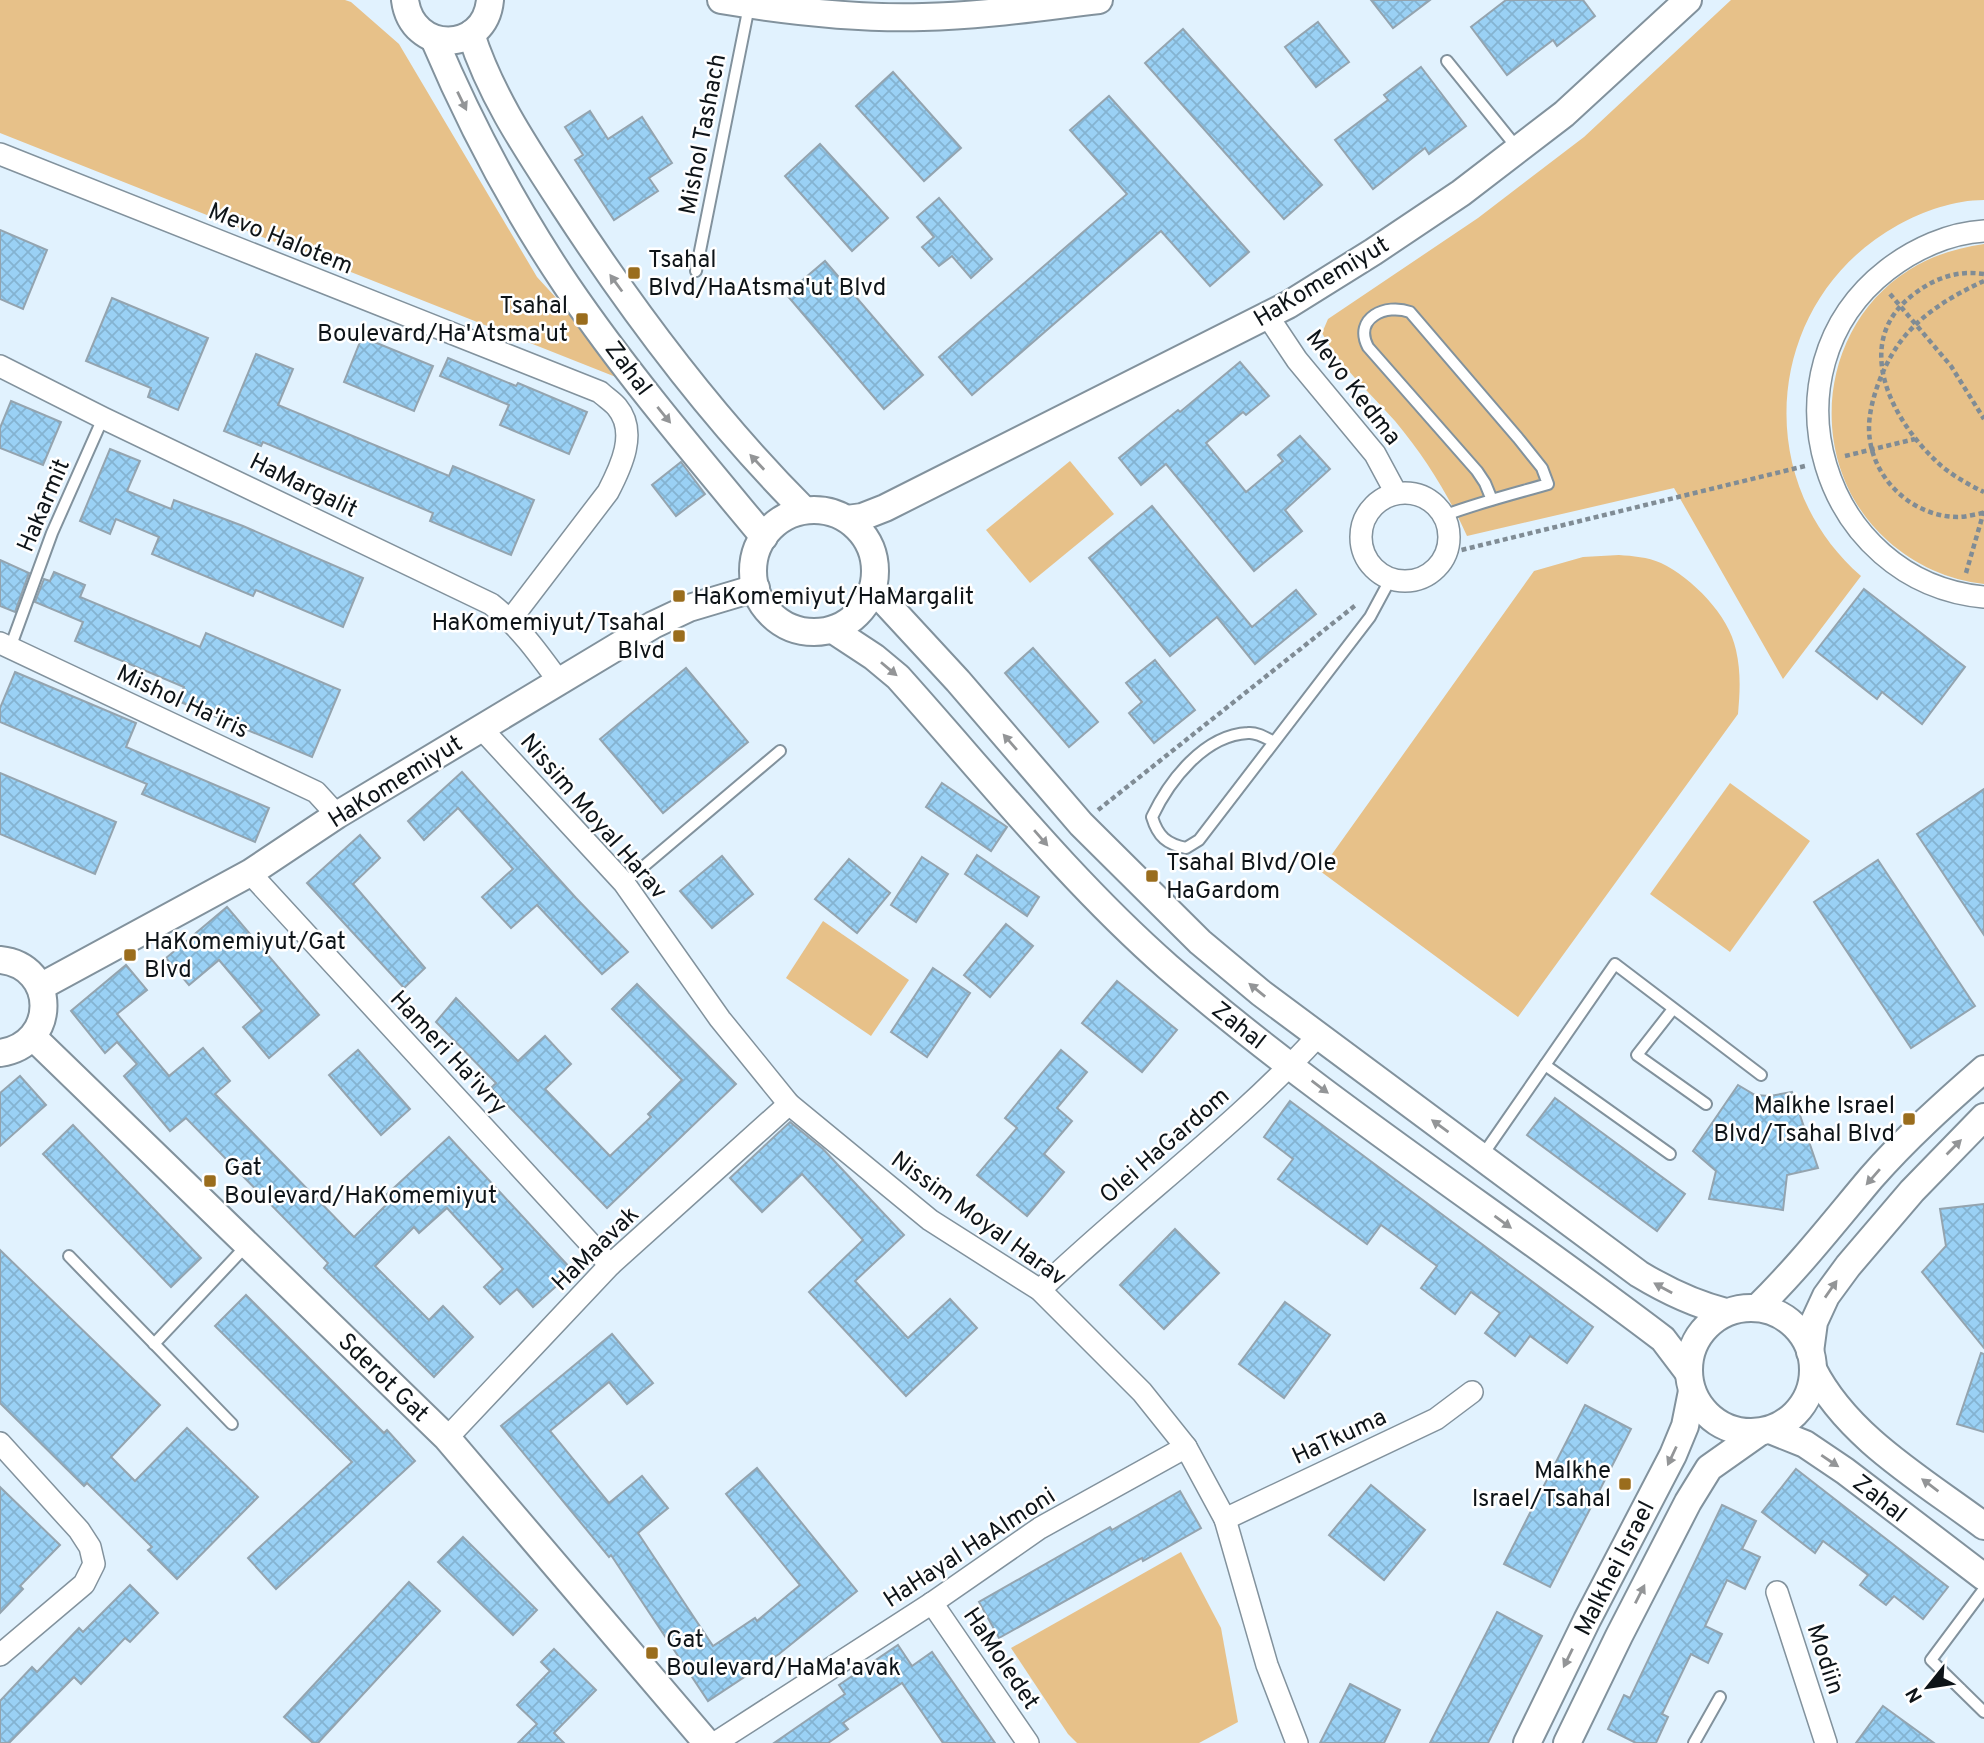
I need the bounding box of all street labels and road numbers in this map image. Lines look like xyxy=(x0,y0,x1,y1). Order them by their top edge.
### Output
street label: Mishol Tashach xyxy=(674,51,734,217)
street label: Mevo Halotem xyxy=(203,197,357,283)
street label: HaKomemiyut xyxy=(1249,231,1395,335)
street label: Mevo Kedma xyxy=(1298,325,1407,452)
street label: Zahal xyxy=(597,336,658,403)
street label: HaMargalit xyxy=(244,448,362,526)
street label: Hakarmit xyxy=(12,455,78,557)
street label: Mishol Ha'iris xyxy=(111,659,253,746)
street label: Nissim Moyal Harav xyxy=(512,728,673,906)
street label: HaKomemiyut xyxy=(323,729,469,836)
street label: Hameri Ha'ivry xyxy=(383,985,513,1122)
street label: Zahal xyxy=(1205,996,1271,1057)
street label: Olei HaGardom xyxy=(1094,1082,1236,1211)
street label: Nissim Moyal Harav xyxy=(884,1146,1072,1293)
street label: HaMaavak xyxy=(546,1201,646,1298)
street label: Sderot Gat xyxy=(331,1328,434,1429)
street label: HaTkuma xyxy=(1288,1403,1392,1473)
street label: Zahal xyxy=(1846,1469,1912,1530)
street label: HaHayal HaAlmoni xyxy=(878,1482,1062,1615)
street label: Malkhei Israel xyxy=(1569,1496,1663,1641)
street label: HaMoledet xyxy=(955,1603,1045,1716)
street label: Modiin xyxy=(1799,1621,1850,1699)

